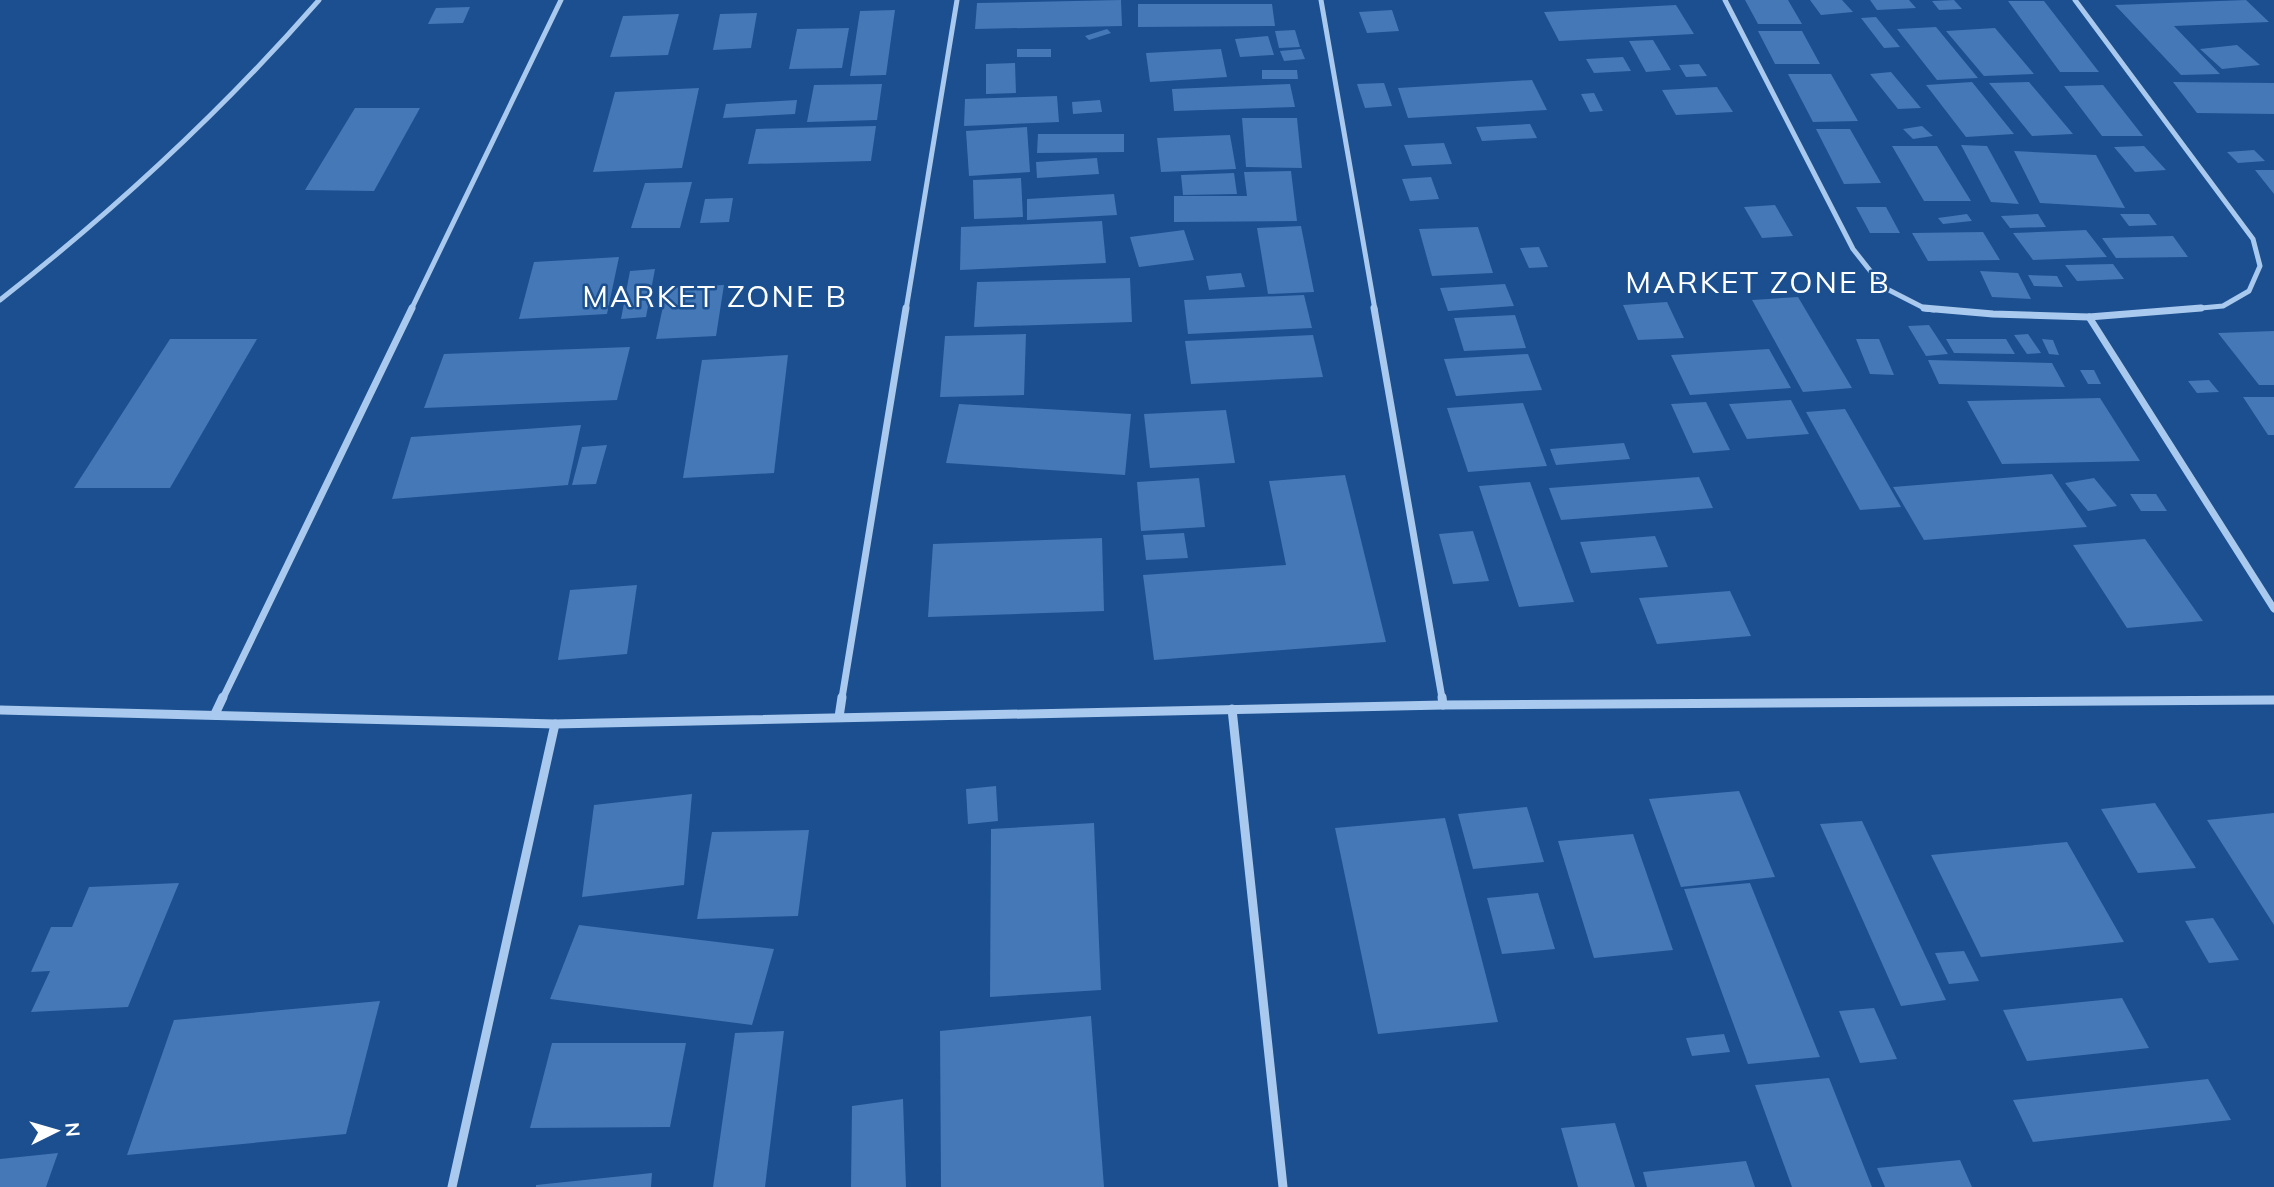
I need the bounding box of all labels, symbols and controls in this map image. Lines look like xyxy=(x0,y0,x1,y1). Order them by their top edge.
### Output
district label: MARKET ZONE B xyxy=(1625,263,1891,301)
district label: MARKET ZONE B xyxy=(582,277,848,315)
north arrow xyxy=(21,1096,91,1166)
text: N xyxy=(60,1121,86,1138)

